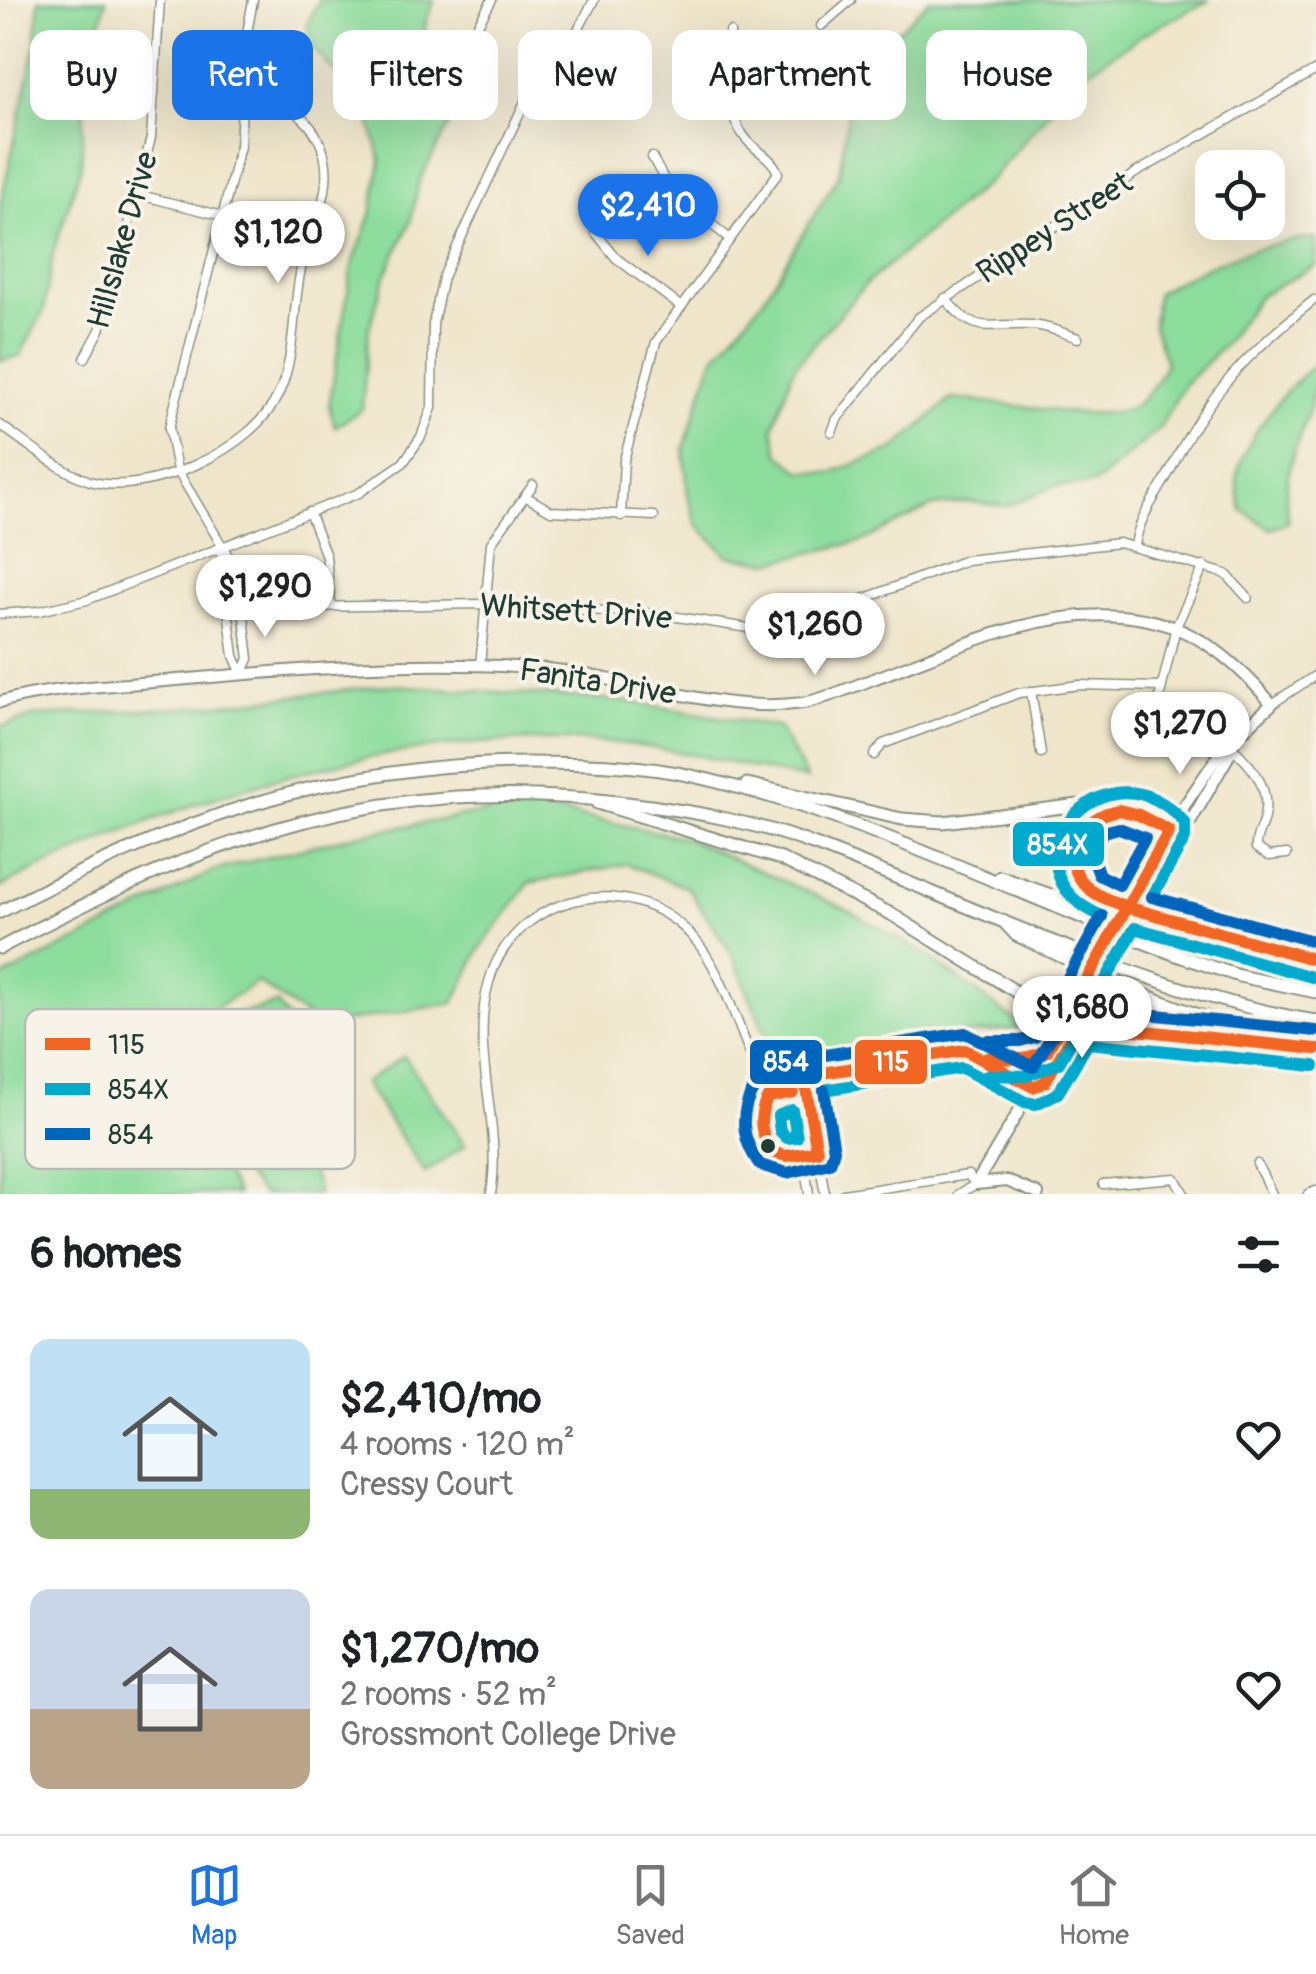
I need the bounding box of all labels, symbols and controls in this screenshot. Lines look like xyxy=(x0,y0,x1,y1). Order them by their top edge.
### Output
chip: Buy xyxy=(30,30,152,120)
chip: Rent xyxy=(172,30,313,120)
chip: Filters xyxy=(333,30,498,120)
chip: New xyxy=(518,30,652,120)
chip: Apartment xyxy=(672,30,906,120)
chip: House xyxy=(926,30,1087,120)
street label: Hillslake Drive xyxy=(79,147,167,333)
map controls xyxy=(1195,150,1285,240)
button: locate xyxy=(1195,150,1285,240)
street label: Rippey Street xyxy=(969,163,1140,293)
pin: $2,410 xyxy=(567,174,729,259)
text: $2,410 xyxy=(600,186,696,226)
pin: $1,120 xyxy=(197,201,359,286)
text: $1,120 xyxy=(233,213,323,253)
pin: $1,290 xyxy=(184,555,346,640)
text: $1,290 xyxy=(218,567,312,607)
street label: Whitsett Drive xyxy=(479,585,674,639)
pin: $1,260 xyxy=(734,593,896,678)
text: $1,260 xyxy=(767,605,863,645)
street label: Fanita Drive xyxy=(517,650,679,714)
pin: $1,270 xyxy=(1099,692,1261,777)
text: $1,270 xyxy=(1133,704,1227,744)
line badge: 854X xyxy=(1011,820,1106,868)
text: 854X xyxy=(1027,828,1089,863)
pin: $1,680 xyxy=(1001,976,1163,1061)
text: $1,680 xyxy=(1035,988,1129,1028)
legend xyxy=(25,1009,355,1169)
text: 115 xyxy=(108,1028,145,1063)
line badge: 854 xyxy=(748,1038,824,1086)
line badge: 115 xyxy=(853,1038,929,1086)
text: 854 xyxy=(763,1045,810,1080)
text: 115 xyxy=(872,1045,910,1080)
text: 854X xyxy=(108,1073,169,1108)
text: 854 xyxy=(108,1118,154,1153)
unlabelled marker xyxy=(758,1136,778,1156)
icon: filters xyxy=(1231,1227,1286,1282)
text: 6 homes xyxy=(30,1228,181,1280)
text: $2,410/mo xyxy=(340,1373,541,1425)
icon: home xyxy=(110,1379,230,1499)
icon: heart xyxy=(1231,1412,1286,1467)
text: 4 rooms · 120 m² xyxy=(340,1425,575,1465)
text: Cressy Court xyxy=(340,1465,513,1505)
text: $1,270/mo xyxy=(340,1623,539,1675)
icon: home xyxy=(110,1629,230,1749)
icon: heart xyxy=(1231,1662,1286,1717)
text: 2 rooms · 52 m² xyxy=(340,1675,557,1715)
text: Grossmont College Drive xyxy=(340,1715,676,1755)
tab: Map xyxy=(187,1858,242,1953)
tab: Saved xyxy=(615,1858,685,1953)
tab: Home xyxy=(1059,1858,1129,1953)

